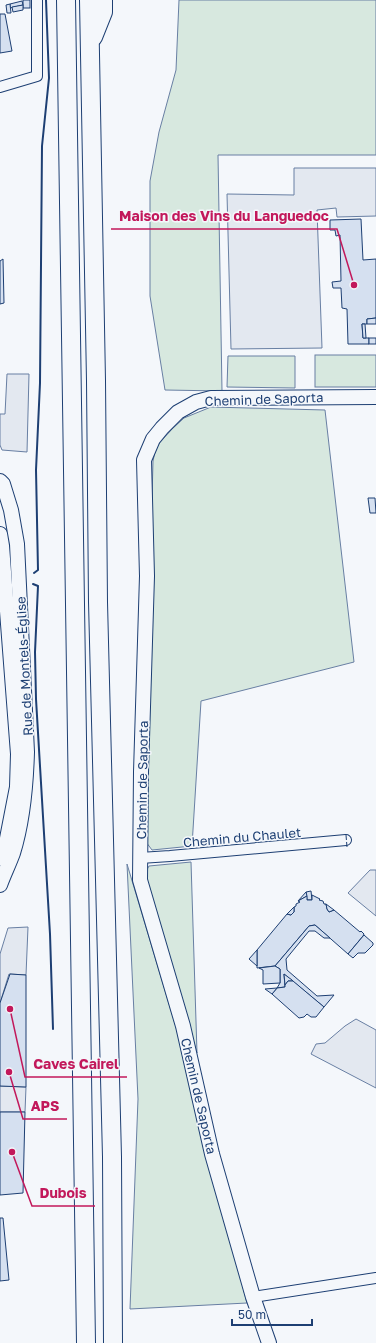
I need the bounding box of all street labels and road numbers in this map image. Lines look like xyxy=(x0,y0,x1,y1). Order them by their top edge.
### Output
street label: Chemin de Saporta xyxy=(204,389,324,409)
street label: Rue de Montels-Église xyxy=(12,596,36,736)
street label: Chemin de Saporta xyxy=(133,721,151,839)
street label: Chemin du Chaulet xyxy=(182,824,302,850)
street label: Chemin de Saporta xyxy=(178,1036,220,1156)

